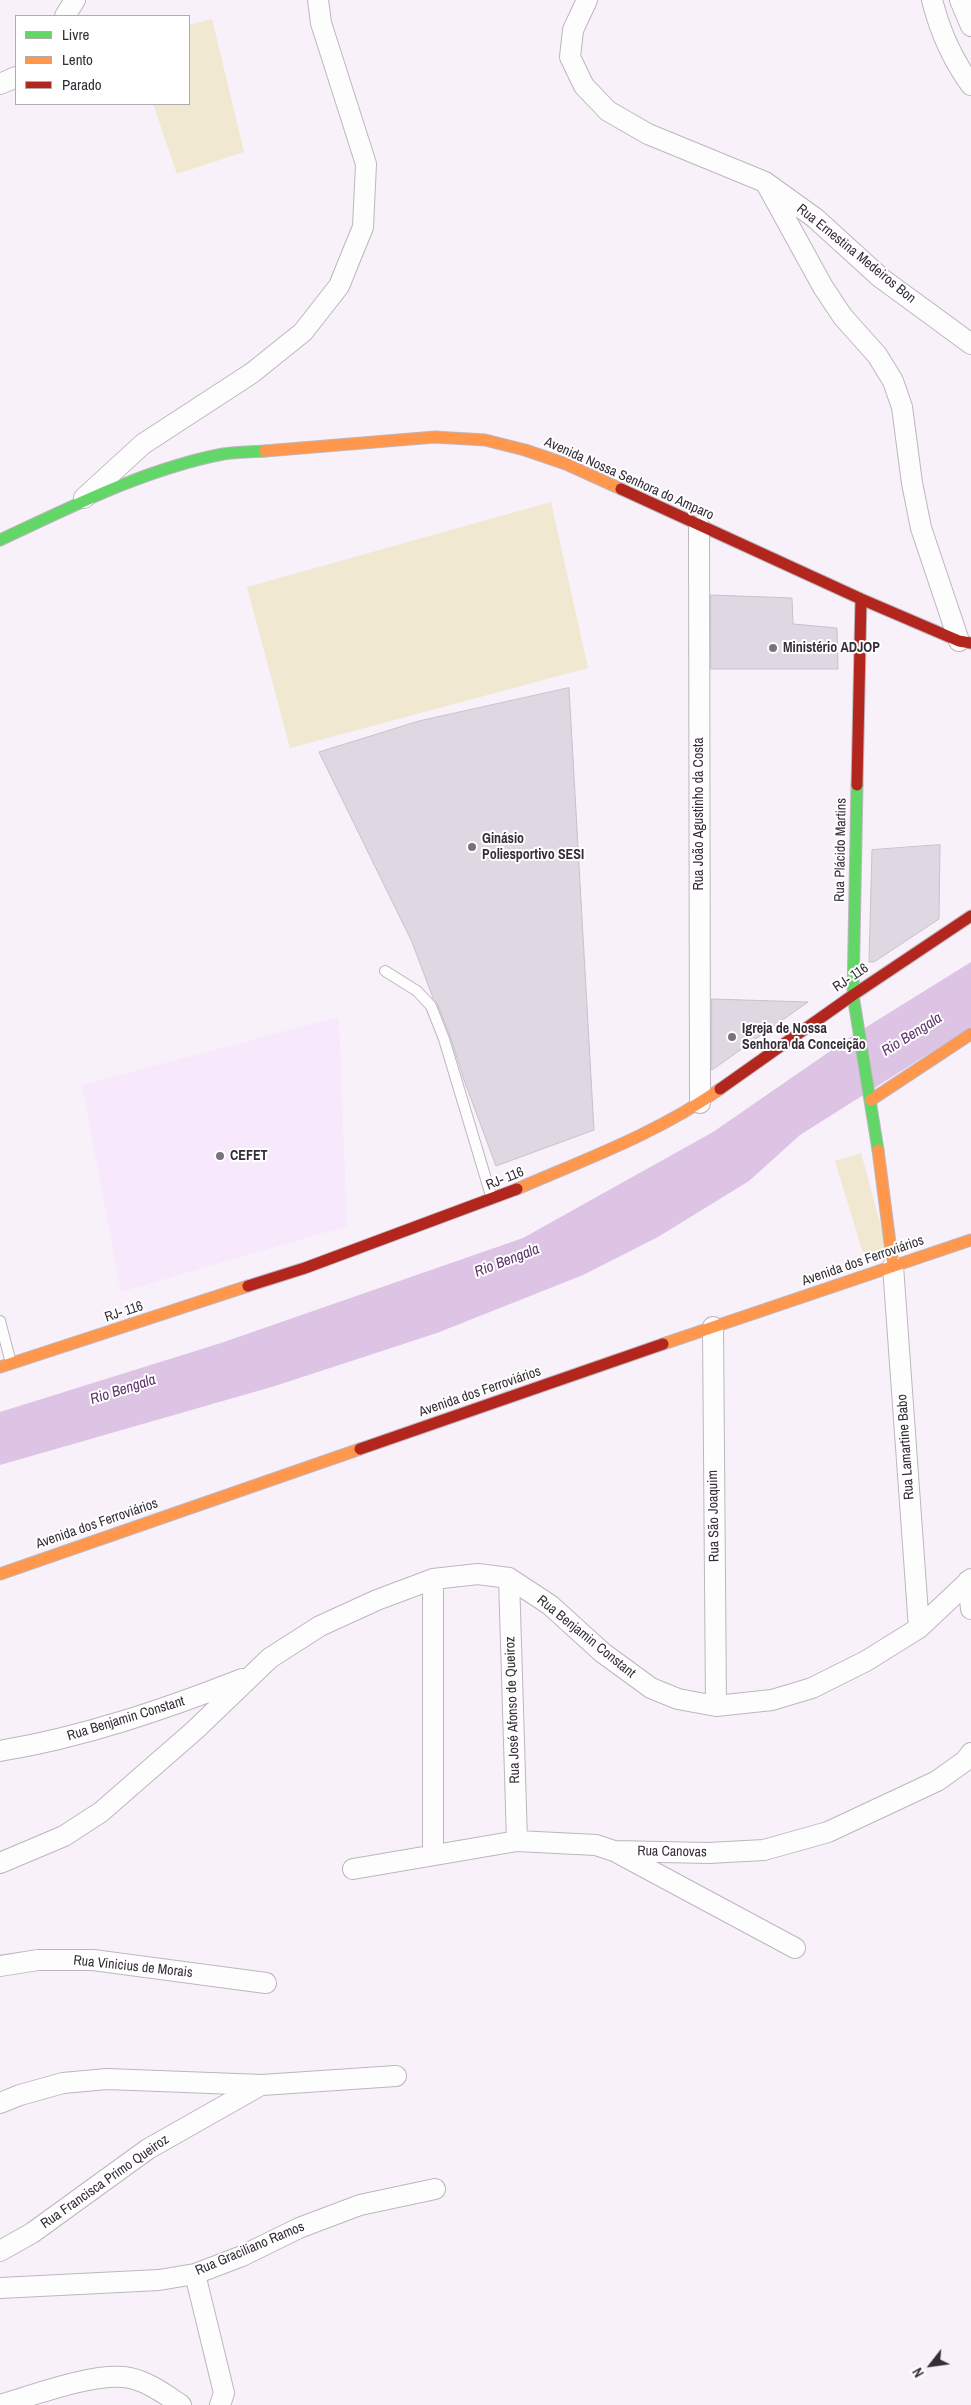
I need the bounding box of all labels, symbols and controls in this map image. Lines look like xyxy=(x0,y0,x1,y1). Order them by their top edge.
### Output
legend xyxy=(15,15,190,105)
text: Livre xyxy=(62,24,89,45)
text: Lento xyxy=(62,49,93,70)
text: Parado xyxy=(62,74,102,95)
street label: Rua Ernestina Medeiros Bon xyxy=(793,201,919,307)
street label: Avenida Nossa Senhora do Amparo xyxy=(542,434,716,524)
place label: Ministério ADJOP xyxy=(783,640,880,656)
marker: Ministério ADJOP xyxy=(767,642,779,654)
street label: Rua João Agustinho da Costa xyxy=(691,737,707,891)
street label: Rua Plácido Martins xyxy=(832,798,850,902)
place label: Ginásio Poliesportivo SESI xyxy=(482,831,584,864)
marker: Ginásio Poliesportivo SESI xyxy=(466,841,478,853)
street label: RJ- 116 xyxy=(830,960,872,996)
water label: Rio Bengala xyxy=(879,1009,945,1061)
place label: Igreja de Nossa Senhora da Conceição xyxy=(742,1021,866,1054)
marker: Igreja de Nossa Senhora da Conceição xyxy=(726,1031,738,1043)
place label: CEFET xyxy=(230,1148,268,1164)
marker: CEFET xyxy=(214,1150,226,1162)
street label: RJ- 116 xyxy=(484,1164,526,1194)
street label: Avenida dos Ferroviários xyxy=(800,1232,926,1290)
water label: Rio Bengala xyxy=(472,1240,542,1282)
street label: RJ- 116 xyxy=(103,1298,145,1326)
street label: Avenida dos Ferroviários xyxy=(417,1363,543,1421)
water label: Rio Bengala xyxy=(88,1371,158,1409)
street label: Rua Lamartine Babo xyxy=(894,1394,918,1500)
street label: Rua São Joaquim xyxy=(705,1470,723,1562)
street label: Avenida dos Ferroviários xyxy=(34,1495,160,1553)
street label: Rua Benjamin Constant xyxy=(533,1592,639,1682)
street label: Rua José Afonso de Queiroz xyxy=(502,1636,524,1784)
street label: Rua Benjamin Constant xyxy=(65,1693,187,1745)
street label: Rua Canovas xyxy=(637,1843,707,1861)
street label: Rua Vinicius de Morais xyxy=(73,1952,193,1982)
street label: Rua Francisca Primo Queiroz xyxy=(38,2131,172,2233)
street label: Rua Graciliano Ramos xyxy=(193,2218,307,2280)
north arrow xyxy=(906,2340,956,2390)
text: N xyxy=(908,2364,928,2381)

